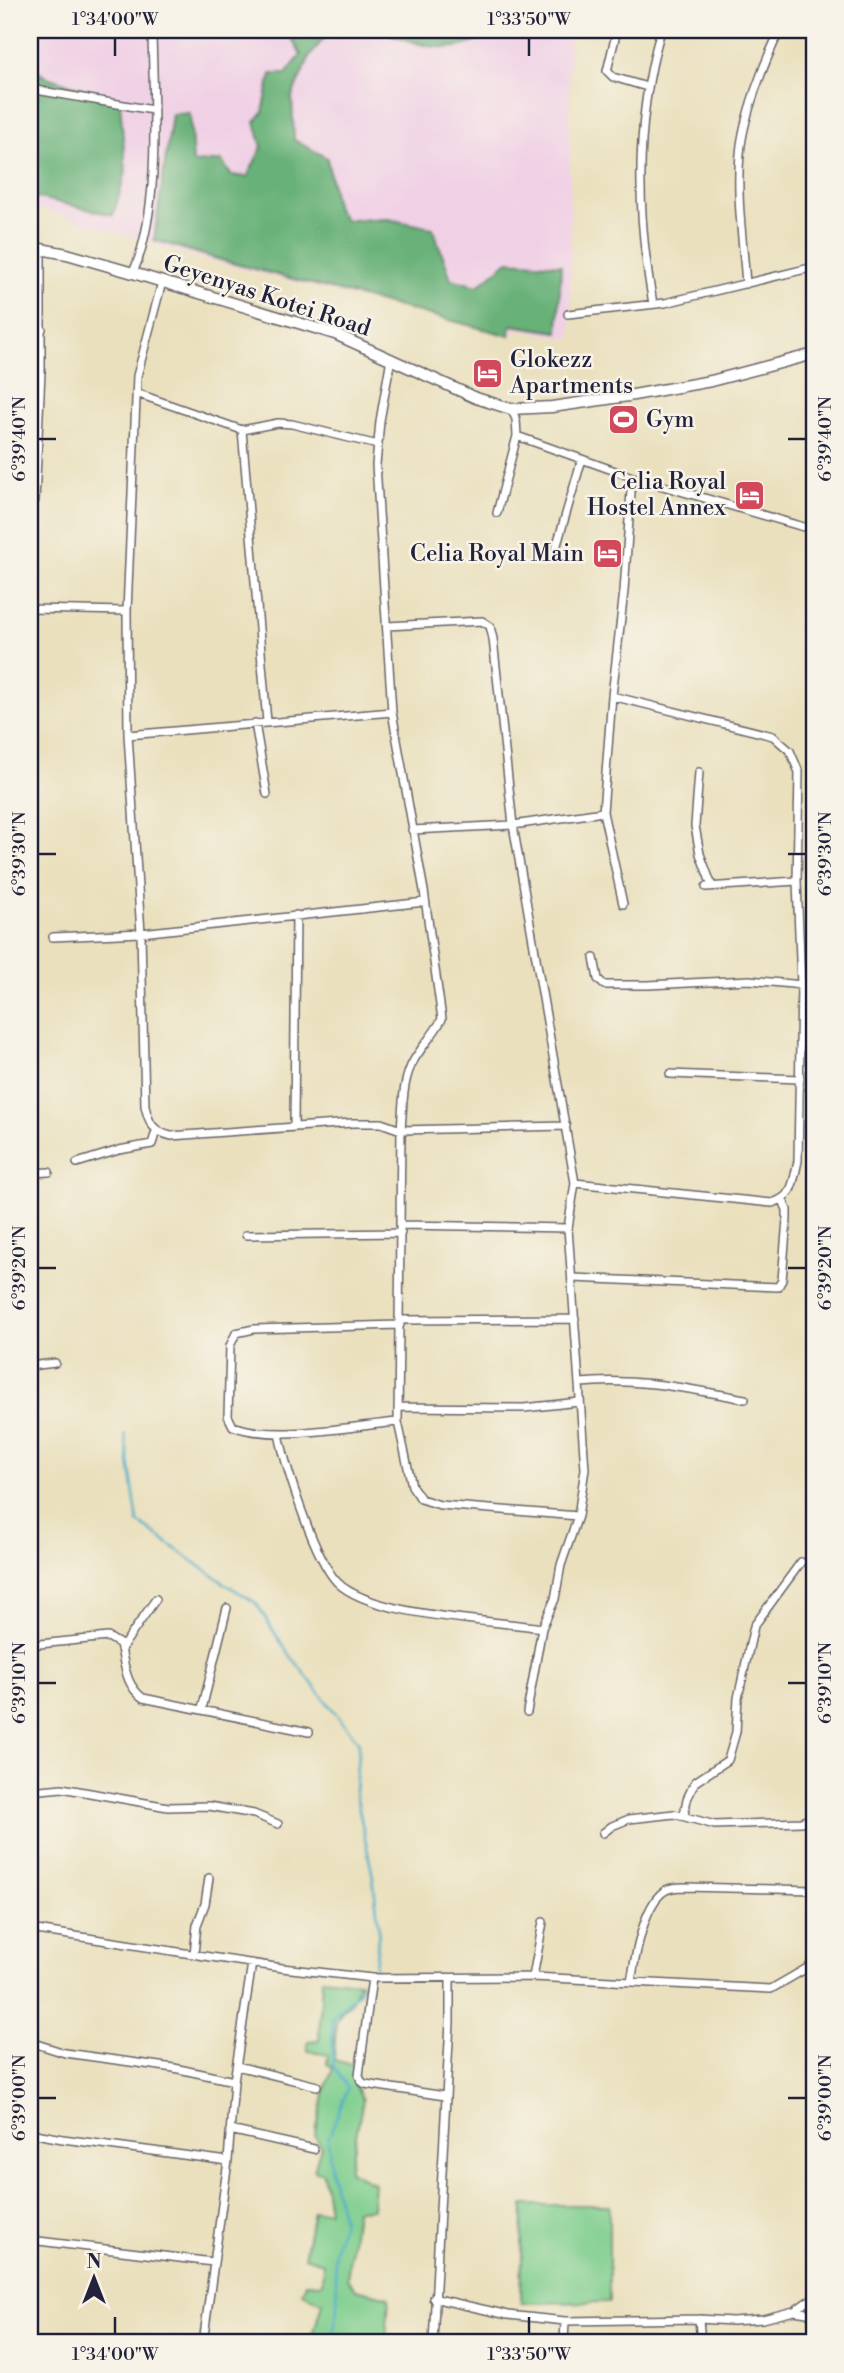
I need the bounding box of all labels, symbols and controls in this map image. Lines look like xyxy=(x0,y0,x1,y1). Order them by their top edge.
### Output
text: 1°34'00"W xyxy=(72,8,159,31)
text: 1°33'50"W xyxy=(487,8,571,31)
street label: Geyenyas Kotei Road xyxy=(160,249,374,343)
place label: Glokezz Apartments xyxy=(509,346,633,400)
hotel icon: Glokezz Apartments xyxy=(470,356,504,390)
text: 6°39'40"N xyxy=(8,396,31,482)
text: 6°39'40"N xyxy=(814,396,837,482)
sports icon: Gym xyxy=(606,403,640,437)
place label: Gym xyxy=(646,406,694,434)
place label: Celia Royal Hostel Annex xyxy=(587,468,726,522)
hotel icon: Celia Royal Hostel Annex xyxy=(732,478,766,512)
hotel icon: Celia Royal Main xyxy=(590,537,624,571)
place label: Celia Royal Main xyxy=(410,540,584,568)
text: 6°39'30"N xyxy=(8,811,31,896)
text: 6°39'30"N xyxy=(814,811,837,896)
text: 6°39'20"N xyxy=(8,1225,31,1311)
text: 6°39'20"N xyxy=(814,1225,837,1311)
text: 6°39'10"N xyxy=(8,1641,31,1724)
text: 6°39'10"N xyxy=(814,1641,837,1724)
text: 6°39'00"N xyxy=(8,2054,31,2141)
text: 6°39'00"N xyxy=(814,2054,837,2141)
north arrow xyxy=(60,2244,130,2314)
text: N xyxy=(86,2250,102,2274)
text: 1°34'00"W xyxy=(72,2343,159,2366)
text: 1°33'50"W xyxy=(487,2343,571,2366)

